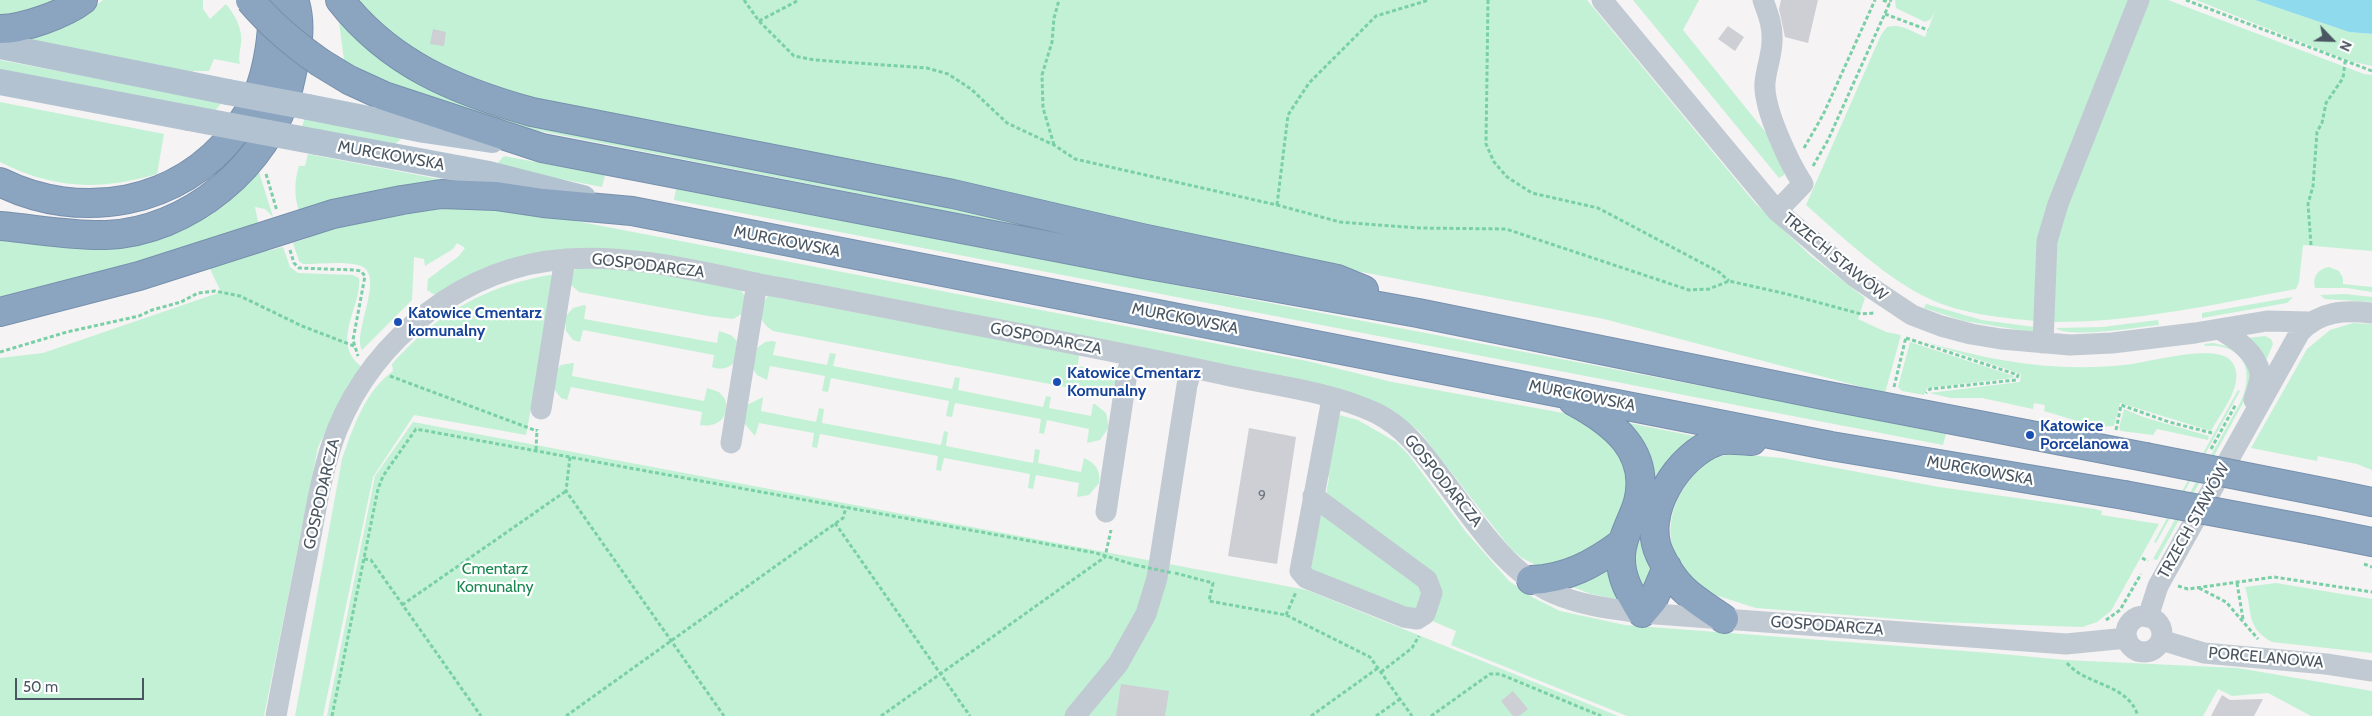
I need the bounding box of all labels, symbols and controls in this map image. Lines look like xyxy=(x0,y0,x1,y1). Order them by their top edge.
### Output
north arrow xyxy=(2307,15,2357,65)
text: N xyxy=(2335,38,2356,54)
street label: MURCKOWSKA xyxy=(336,137,446,175)
street label: TRZECH STAWÓW xyxy=(1779,209,1891,305)
street label: MURCKOWSKA xyxy=(732,222,842,262)
street label: GOSPODARCZA xyxy=(591,250,705,282)
street label: MURCKOWSKA xyxy=(1130,299,1240,339)
place label: Katowice Cmentarz komunalny xyxy=(408,303,542,341)
marker: Katowice Cmentarz komunalny xyxy=(392,316,404,328)
street label: GOSPODARCZA xyxy=(989,319,1103,359)
place label: Katowice Cmentarz Komunalny xyxy=(1067,363,1201,401)
marker: Katowice Cmentarz Komunalny xyxy=(1051,376,1063,388)
street label: MURCKOWSKA xyxy=(1527,376,1637,416)
place label: Katowice Porcelanowa xyxy=(2040,416,2129,454)
marker: Katowice Porcelanowa xyxy=(2024,429,2036,441)
street label: GOSPODARCZA xyxy=(1400,431,1486,531)
street label: GOSPODARCZA xyxy=(300,437,344,551)
street label: MURCKOWSKA xyxy=(1925,452,2035,490)
street label: TRZECH STAWÓW xyxy=(2154,460,2234,582)
house number: 9 xyxy=(1258,488,1266,504)
park label: Cmentarz Komunalny xyxy=(457,559,533,597)
street label: GOSPODARCZA xyxy=(1770,612,1884,640)
street label: PORCELANOWA xyxy=(2208,643,2324,673)
scale bar xyxy=(18,668,146,700)
text: 50 m xyxy=(23,678,58,696)

